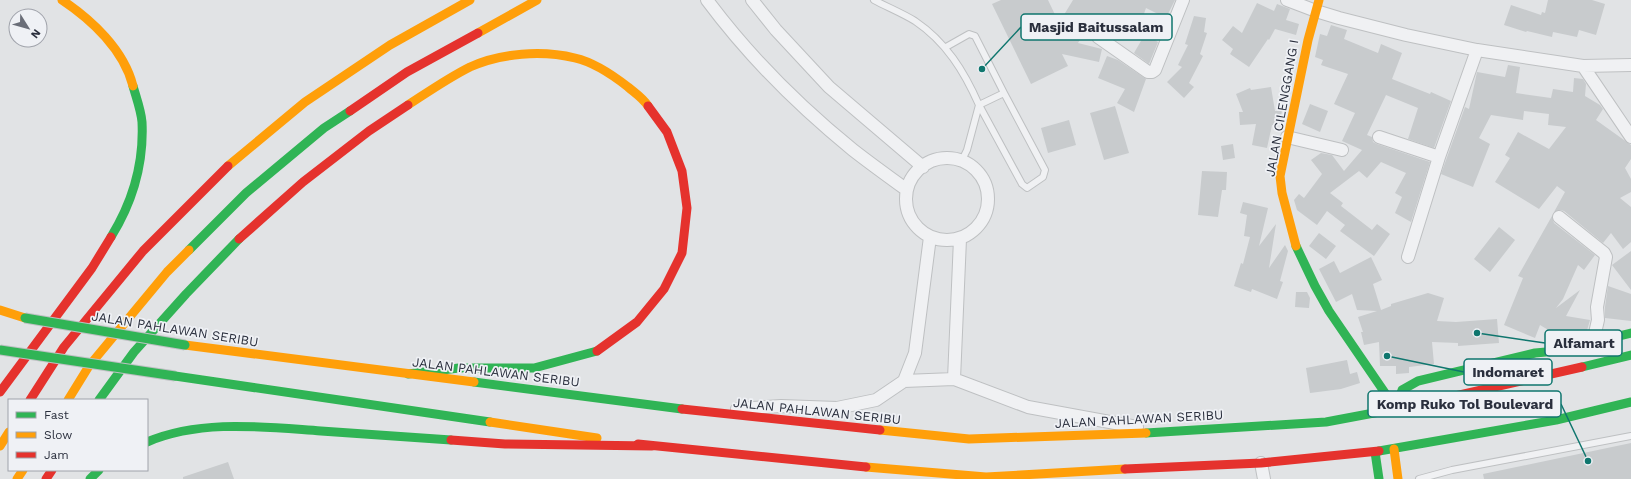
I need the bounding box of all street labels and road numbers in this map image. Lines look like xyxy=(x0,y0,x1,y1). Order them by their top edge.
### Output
street label: JALAN CILENGGANG I xyxy=(1263,38,1301,178)
street label: JALAN PAHLAWAN SERIBU xyxy=(91,308,259,350)
street label: JALAN PAHLAWAN SERIBU xyxy=(411,354,581,390)
street label: JALAN PAHLAWAN SERIBU xyxy=(732,395,902,427)
street label: JALAN PAHLAWAN SERIBU xyxy=(1054,407,1224,431)

